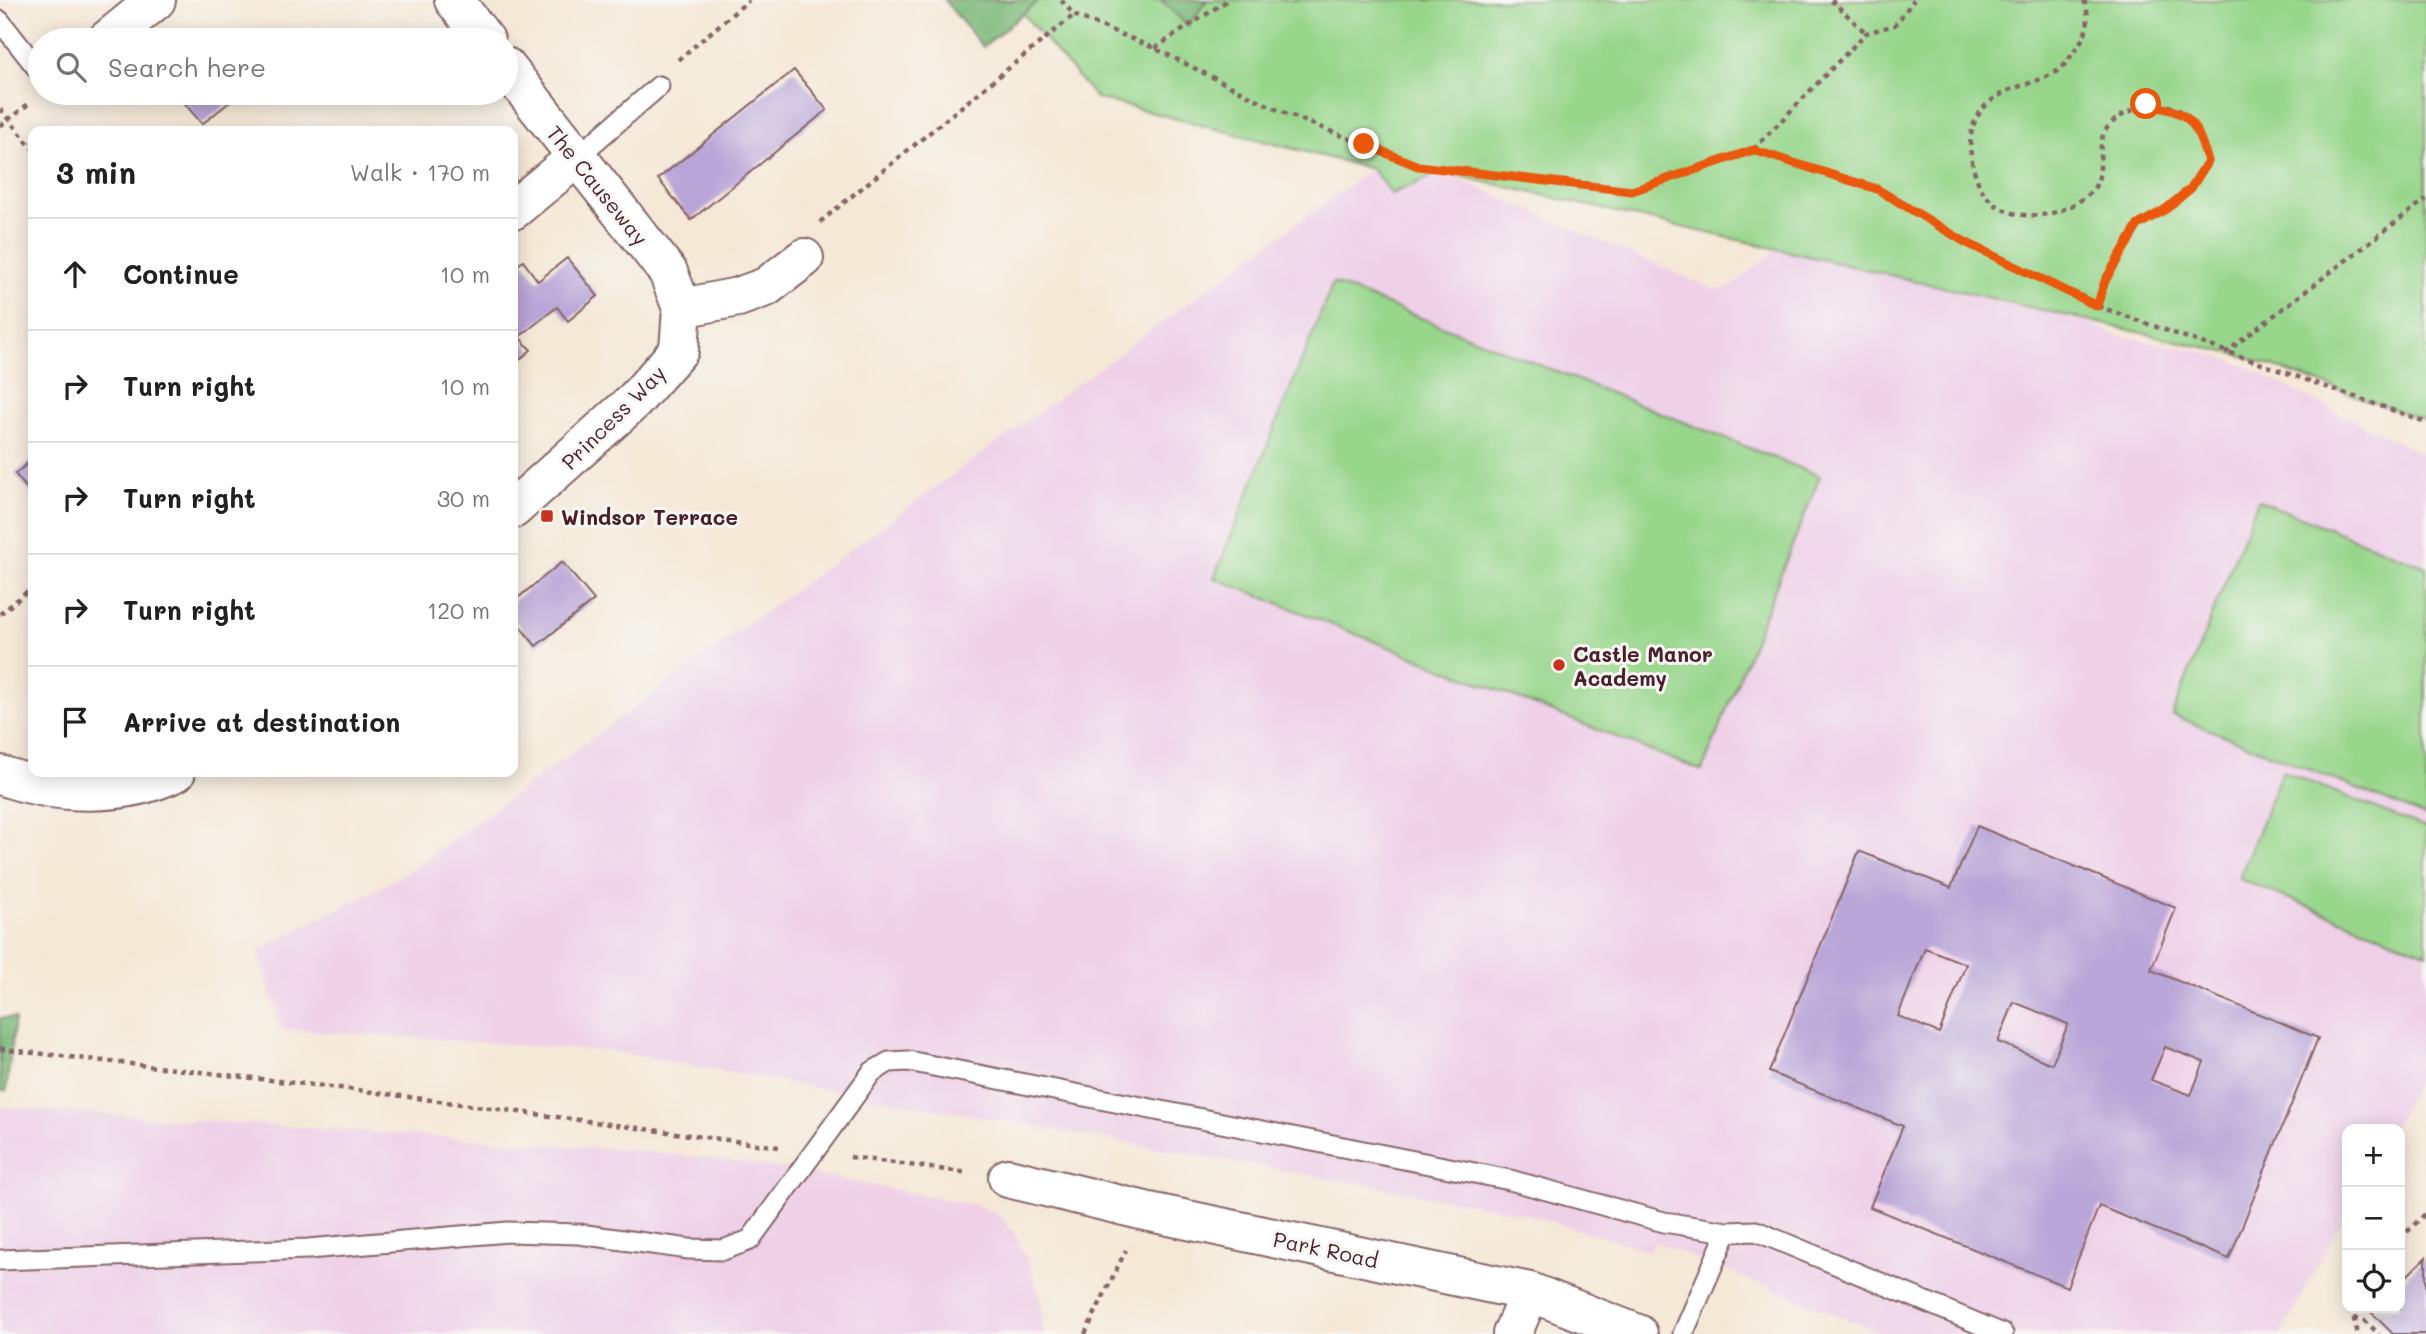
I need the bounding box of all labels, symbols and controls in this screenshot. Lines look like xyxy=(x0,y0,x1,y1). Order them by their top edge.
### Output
search box xyxy=(28,28,518,105)
icon: search xyxy=(52,48,90,86)
text: Search here xyxy=(108,50,266,84)
route start xyxy=(2130,88,2161,119)
street label: The Causeway xyxy=(541,120,655,250)
route end xyxy=(1348,128,1379,159)
text: 3 min xyxy=(56,152,136,192)
text: Walk · 170 m xyxy=(350,157,490,187)
icon: ahead xyxy=(56,255,94,293)
text: Continue xyxy=(123,257,239,291)
text: 10 m xyxy=(440,259,490,289)
street label: Princess Way xyxy=(555,359,671,475)
icon: right xyxy=(56,367,94,405)
text: Turn right xyxy=(123,369,256,403)
text: 10 m xyxy=(440,371,490,401)
icon: right xyxy=(56,479,94,517)
text: Turn right xyxy=(123,481,256,515)
text: 30 m xyxy=(437,483,490,513)
place label: Windsor Terrace xyxy=(561,503,738,530)
marker: Windsor Terrace xyxy=(539,508,555,524)
icon: right xyxy=(56,591,94,629)
text: Turn right xyxy=(123,593,256,627)
text: 120 m xyxy=(427,595,490,625)
place label: Castle Manor Academy xyxy=(1573,640,1713,692)
marker: Castle Manor Academy xyxy=(1551,657,1567,673)
icon: arrive xyxy=(56,703,94,741)
text: Arrive at destination xyxy=(123,705,400,739)
map controls xyxy=(2342,1124,2405,1313)
button: + xyxy=(2342,1124,2405,1187)
button: − xyxy=(2342,1187,2405,1250)
street label: Park Road xyxy=(1271,1225,1381,1273)
button: locate xyxy=(2342,1250,2405,1313)

